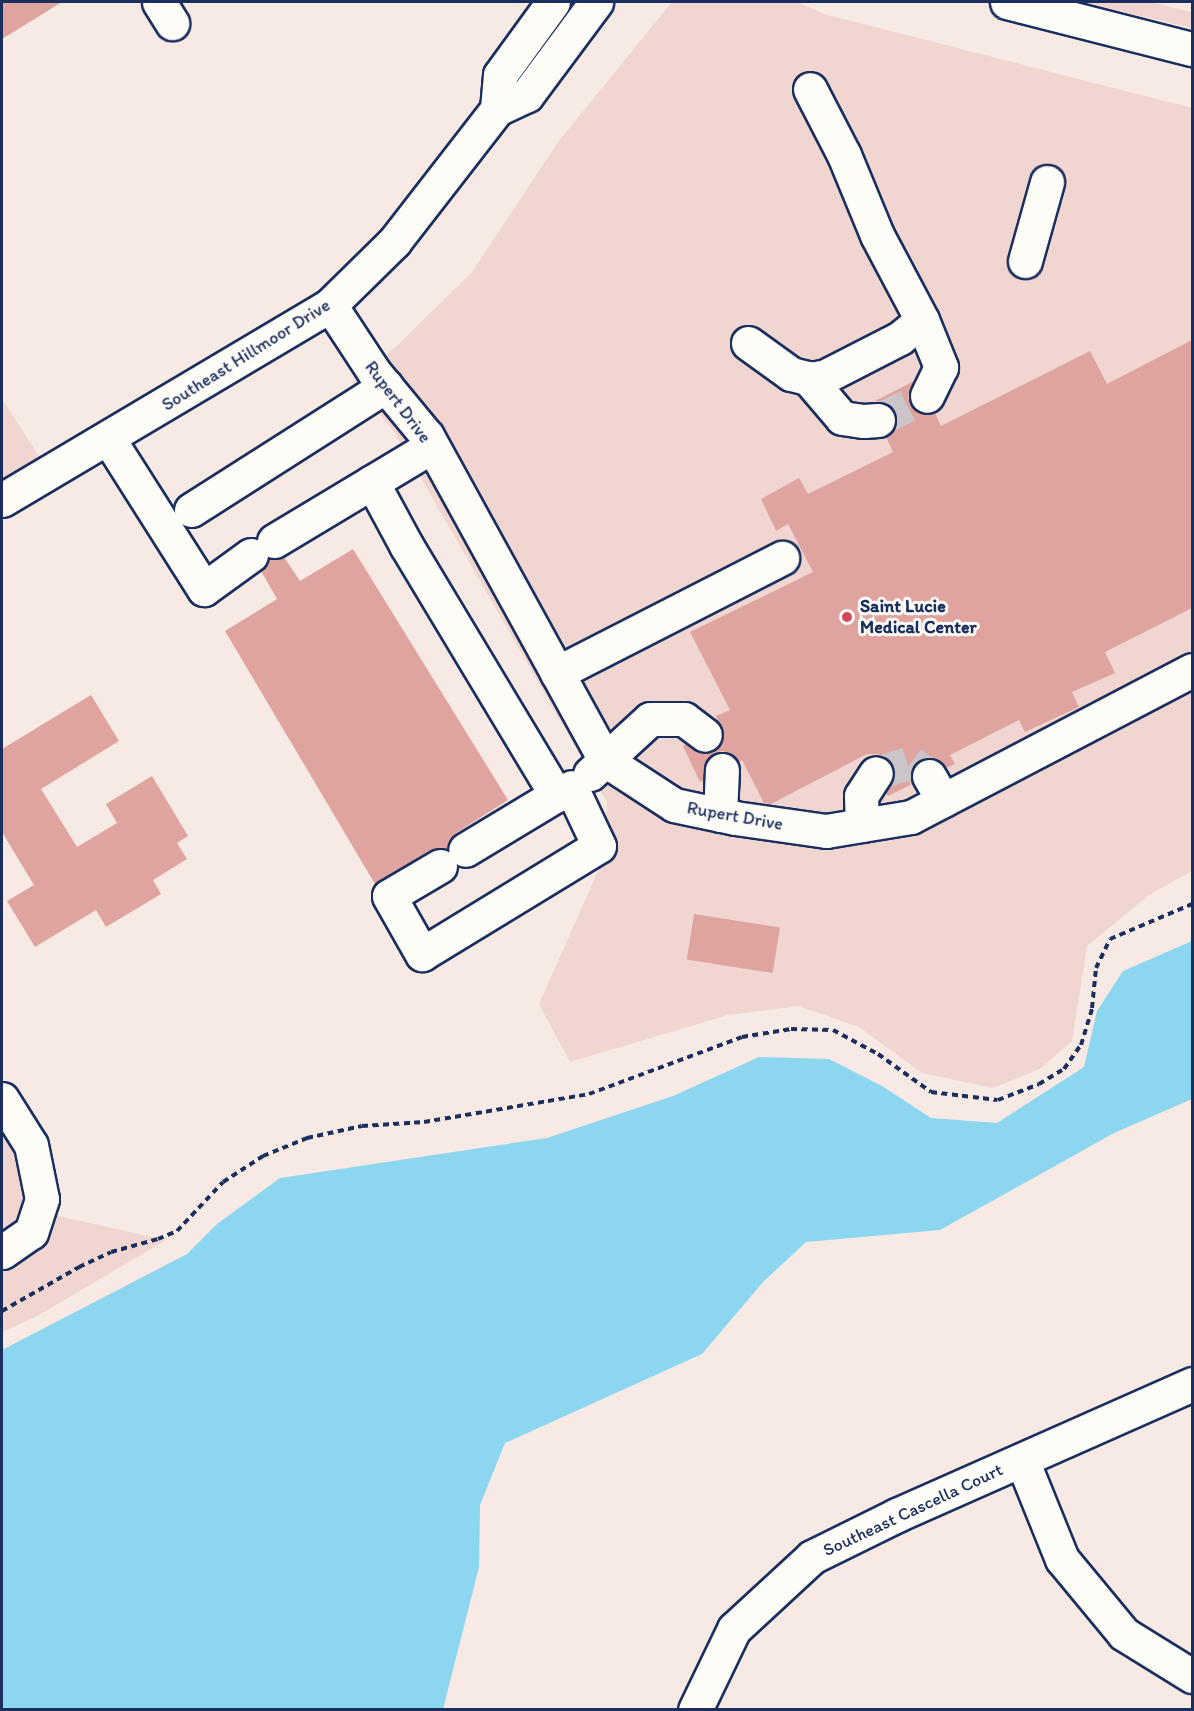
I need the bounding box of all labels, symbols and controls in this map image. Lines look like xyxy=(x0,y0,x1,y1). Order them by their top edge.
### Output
street label: Southeast Hillmoor Drive xyxy=(158,294,334,416)
street label: Rupert Drive xyxy=(360,357,436,447)
place label: Saint Lucie Medical Center xyxy=(860,596,977,638)
marker: Saint Lucie Medical Center xyxy=(838,608,856,626)
street label: Rupert Drive xyxy=(685,797,785,835)
street label: Southeast Cascella Court xyxy=(820,1459,1006,1561)

